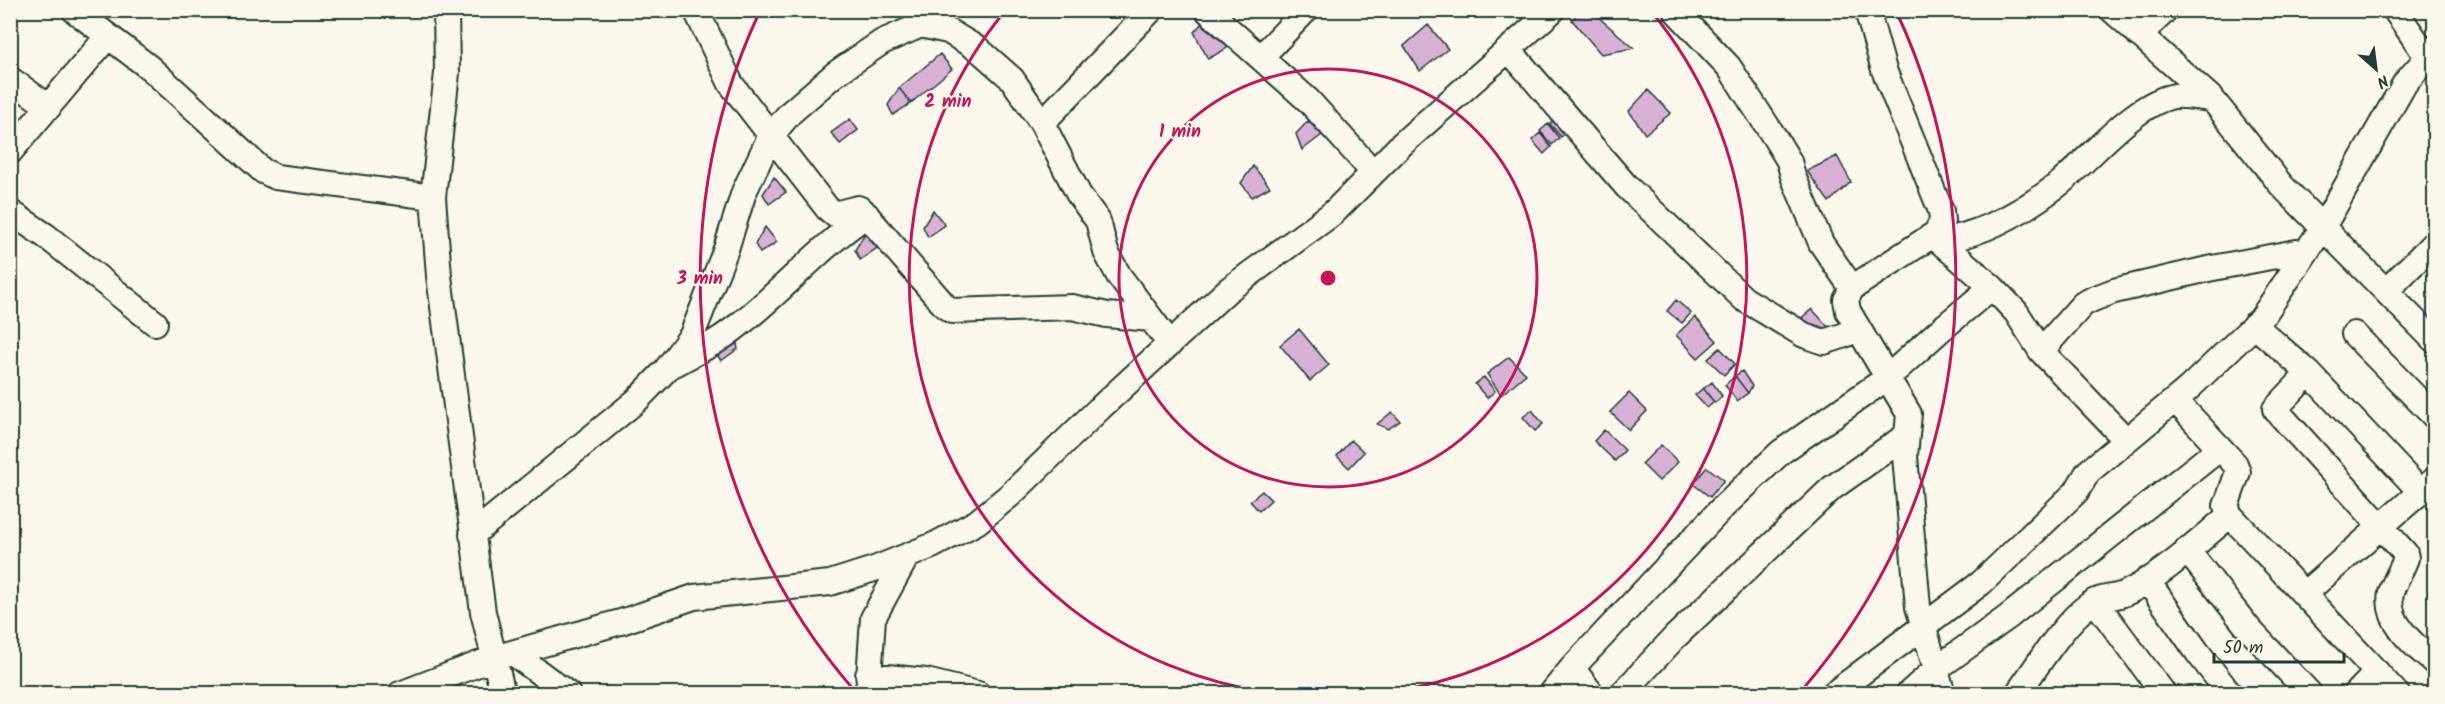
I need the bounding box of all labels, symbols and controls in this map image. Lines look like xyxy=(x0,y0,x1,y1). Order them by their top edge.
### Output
north arrow xyxy=(2346,39,2406,99)
text: N xyxy=(2372,68,2393,94)
text: 2 min xyxy=(925,88,971,117)
text: 1 min xyxy=(1159,118,1201,147)
text: 3 min xyxy=(676,265,723,294)
centre of rings xyxy=(1318,268,1338,288)
scale bar xyxy=(2214,626,2344,664)
text: 50 m xyxy=(2223,634,2263,663)

